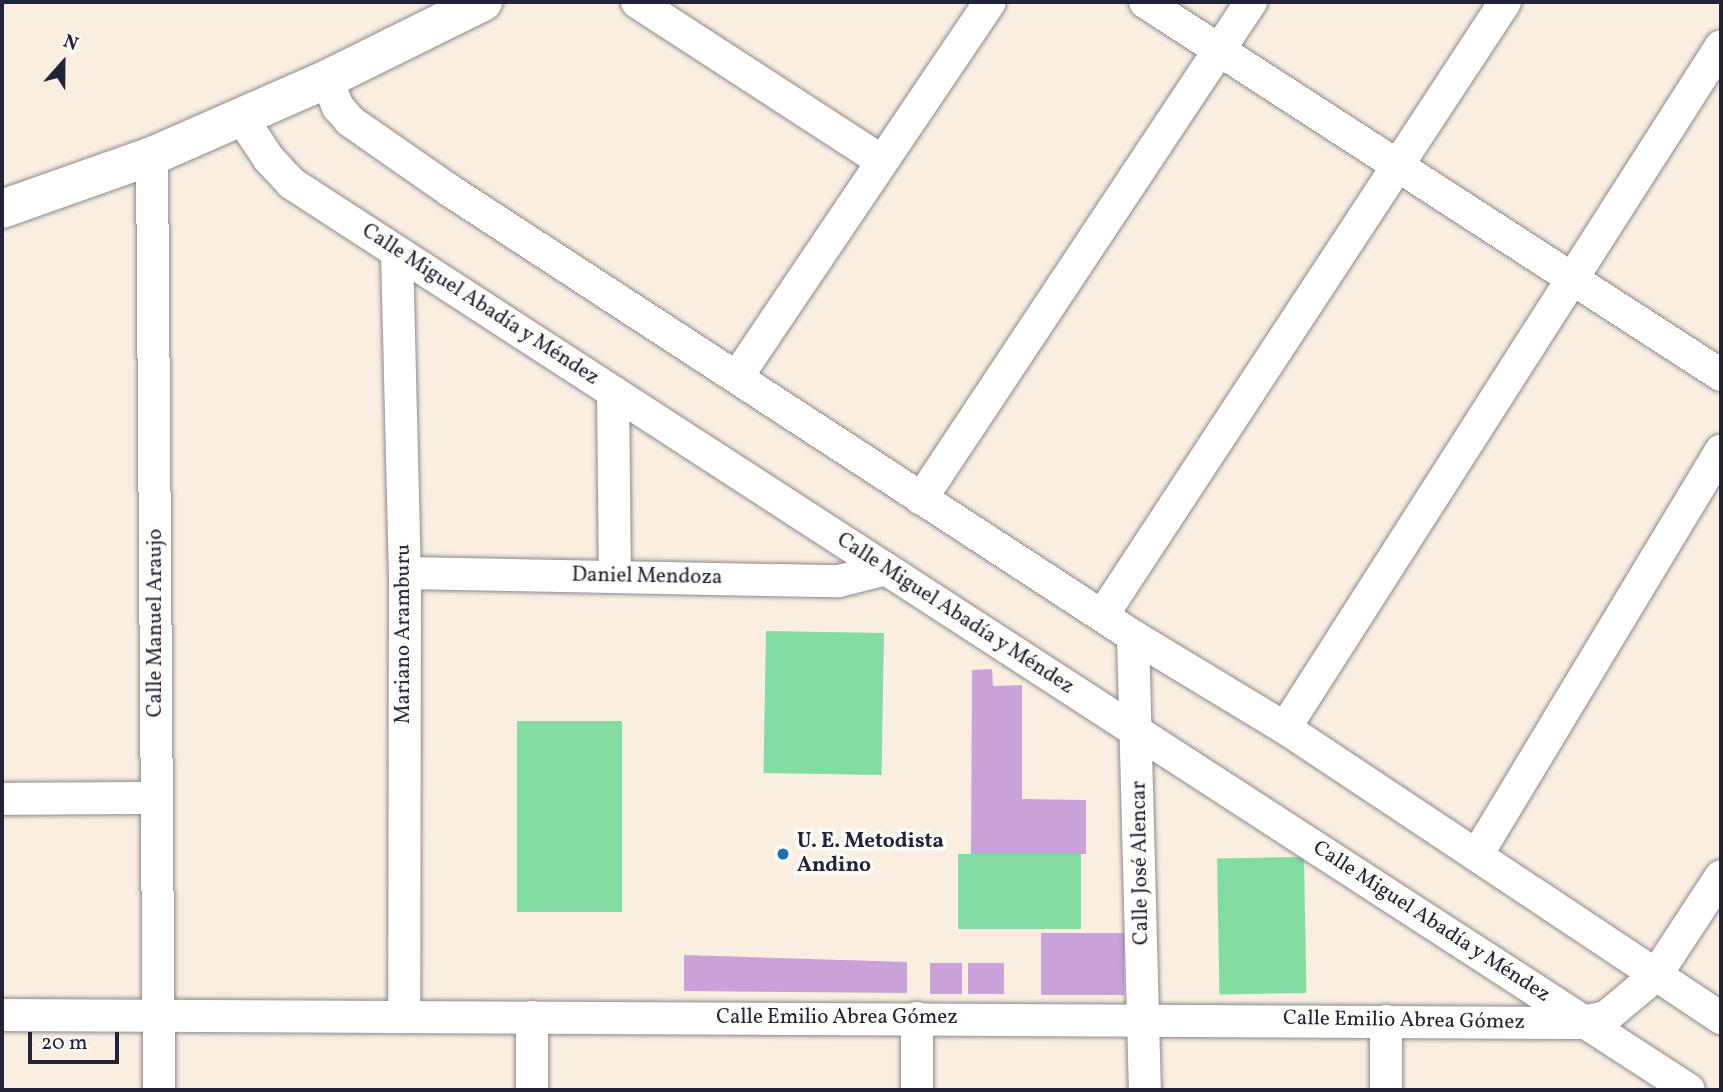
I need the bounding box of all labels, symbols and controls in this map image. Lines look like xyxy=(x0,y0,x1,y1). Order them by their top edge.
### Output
north arrow xyxy=(28,28,98,98)
text: N xyxy=(59,29,82,58)
street label: Calle Miguel Abadía y Méndez xyxy=(356,219,604,391)
street label: Calle Miguel Abadía y Méndez xyxy=(831,528,1079,700)
street label: Calle Manuel Araujo xyxy=(143,529,169,717)
street label: Mariano Aramburu xyxy=(391,544,417,724)
street label: Daniel Mendoza xyxy=(571,563,723,591)
street label: Calle José Alencar xyxy=(1127,781,1155,945)
place label: U. E. Metodista Andino xyxy=(797,829,944,879)
street label: Calle Miguel Abadía y Méndez xyxy=(1307,836,1555,1008)
marker: U. E. Metodista Andino xyxy=(775,846,791,862)
street label: Calle Emilio Abrea Gómez xyxy=(716,1005,958,1031)
street label: Calle Emilio Abrea Gómez xyxy=(1283,1006,1525,1036)
scale bar xyxy=(32,1018,122,1062)
text: 20 m xyxy=(41,1029,87,1058)

